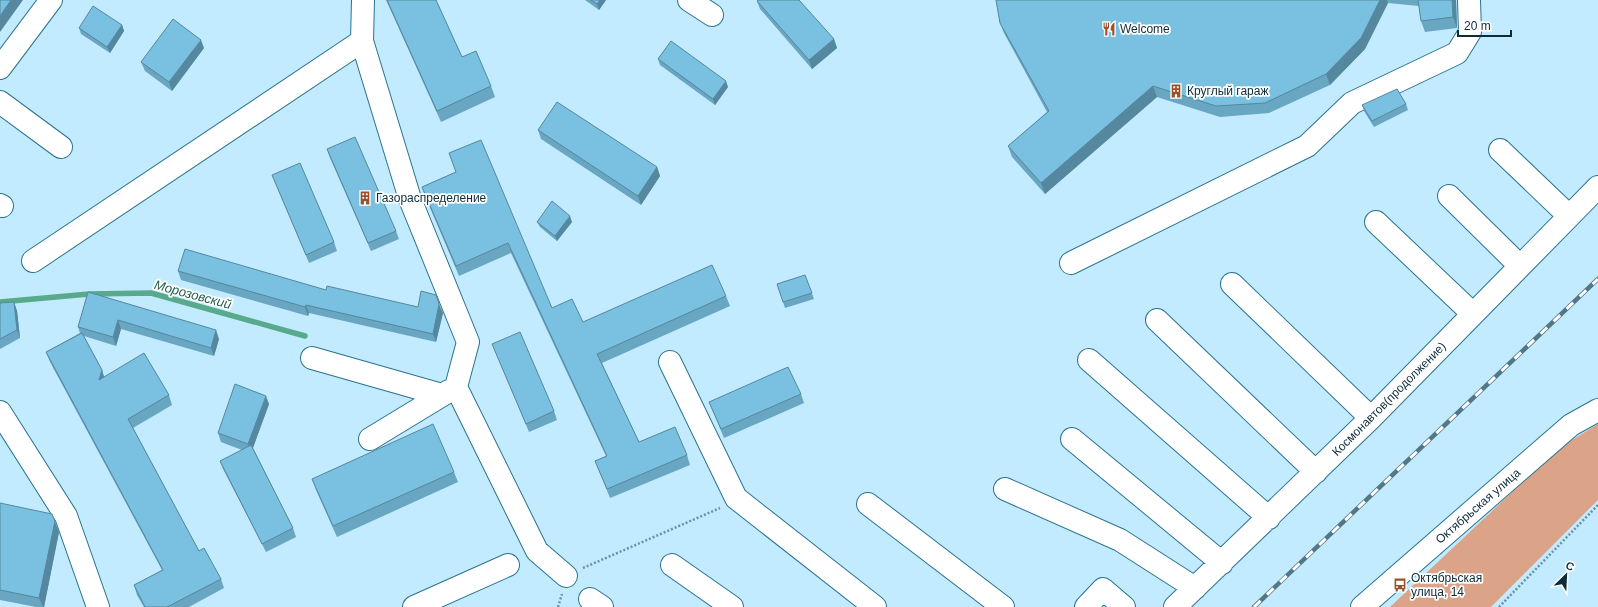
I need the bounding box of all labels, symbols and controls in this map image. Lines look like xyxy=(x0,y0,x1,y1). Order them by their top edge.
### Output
scale bar xyxy=(1458,12,1511,38)
text: 20 m xyxy=(1464,19,1491,33)
restaurant icon: Welcome xyxy=(1101,21,1117,37)
place label: Welcome xyxy=(1120,22,1170,36)
building icon: Круглый гараж xyxy=(1168,83,1184,99)
place label: Круглый гараж xyxy=(1187,84,1268,98)
building icon: Газораспределение xyxy=(357,190,373,206)
place label: Газораспределение xyxy=(376,191,487,205)
water label: Морозовский xyxy=(153,277,233,312)
street label: Космонавтов(продолжение) xyxy=(1329,339,1449,459)
street label: Октябрьская улица xyxy=(1433,465,1523,547)
north arrow xyxy=(1546,555,1586,595)
text: С xyxy=(1564,559,1576,573)
place label: Октябрьская улица, 14 xyxy=(1411,571,1482,599)
bus stop icon: Октябрьская улица, 14 xyxy=(1392,577,1408,593)

